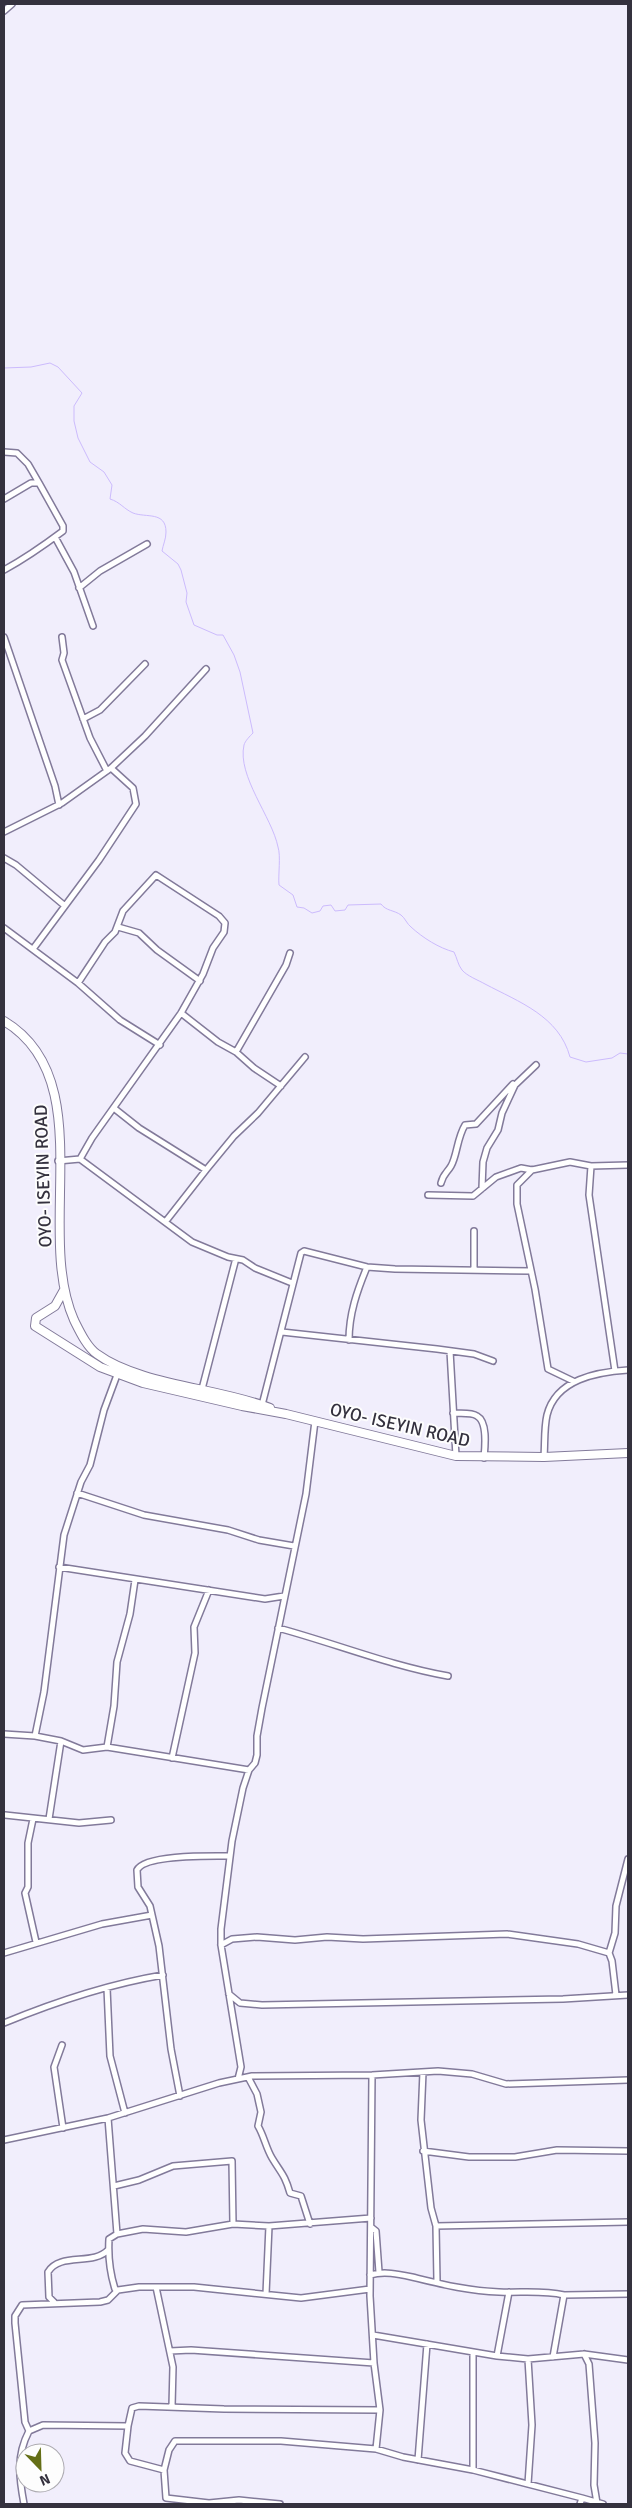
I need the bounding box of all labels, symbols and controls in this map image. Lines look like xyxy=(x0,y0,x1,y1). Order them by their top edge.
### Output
street label: OYO- ISEYIN ROAD xyxy=(30,1104,56,1248)
street label: OYO- ISEYIN ROAD xyxy=(328,1398,472,1452)
north arrow xyxy=(15,2443,65,2493)
text: N xyxy=(37,2470,53,2489)

